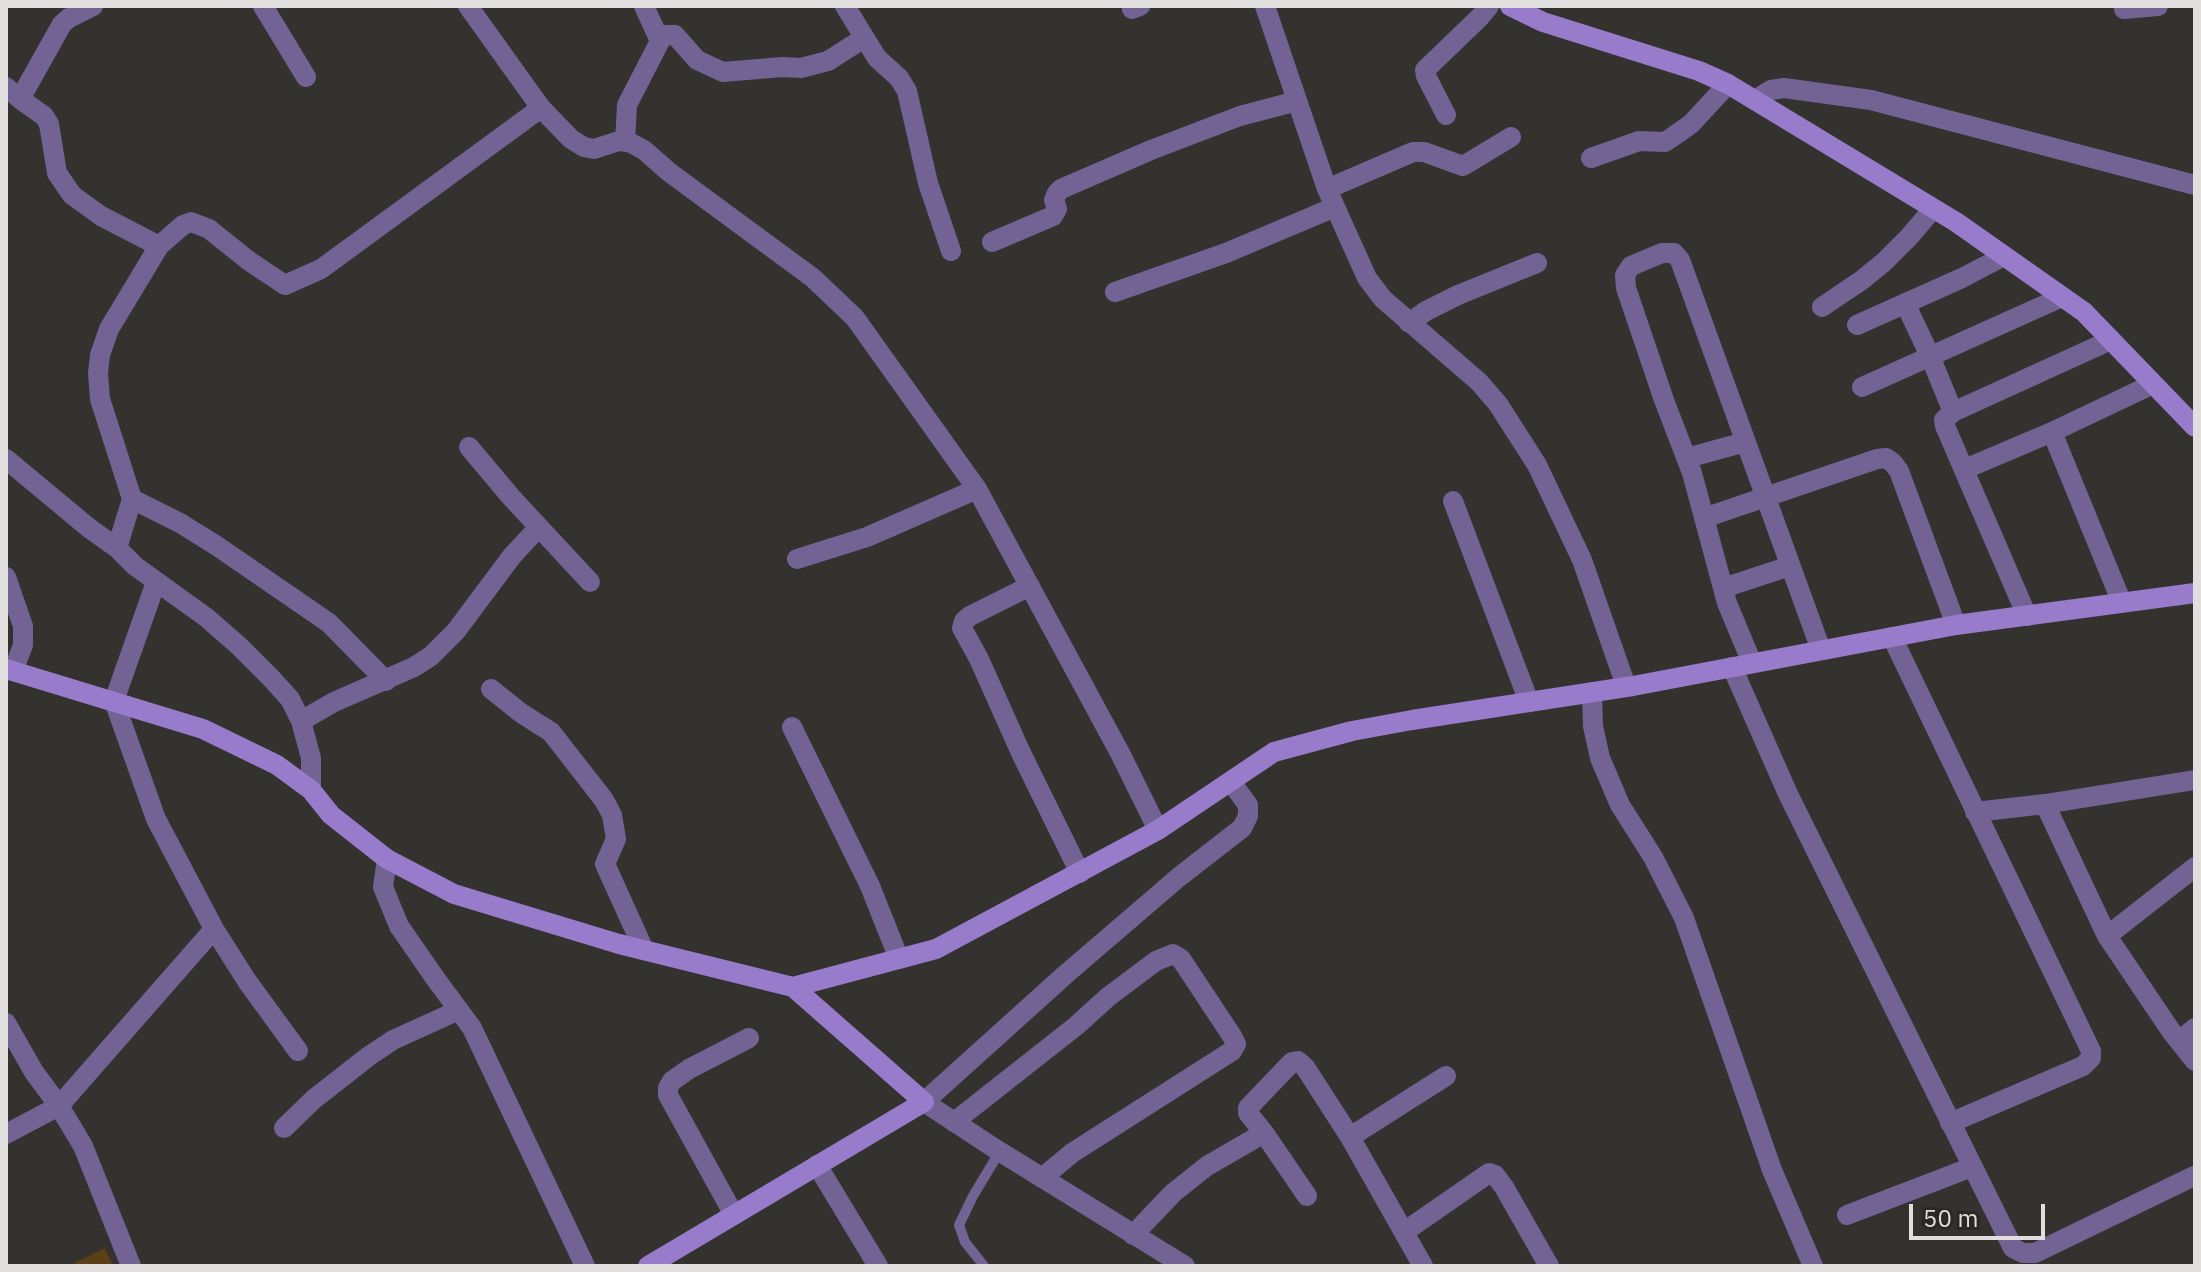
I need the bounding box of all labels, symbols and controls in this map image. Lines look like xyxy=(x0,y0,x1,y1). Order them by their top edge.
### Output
scale bar xyxy=(1913,1188,2049,1238)
text: 50 m xyxy=(1923,1202,1978,1234)

